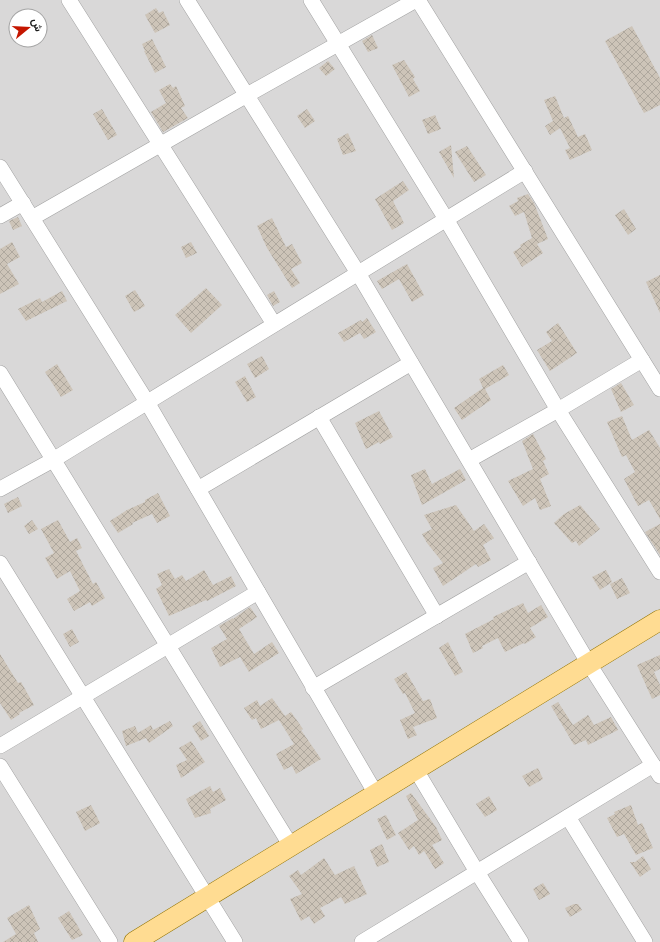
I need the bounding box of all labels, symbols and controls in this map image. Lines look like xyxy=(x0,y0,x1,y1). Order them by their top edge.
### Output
north arrow xyxy=(8,8,48,48)
text: ش xyxy=(28,16,46,34)

